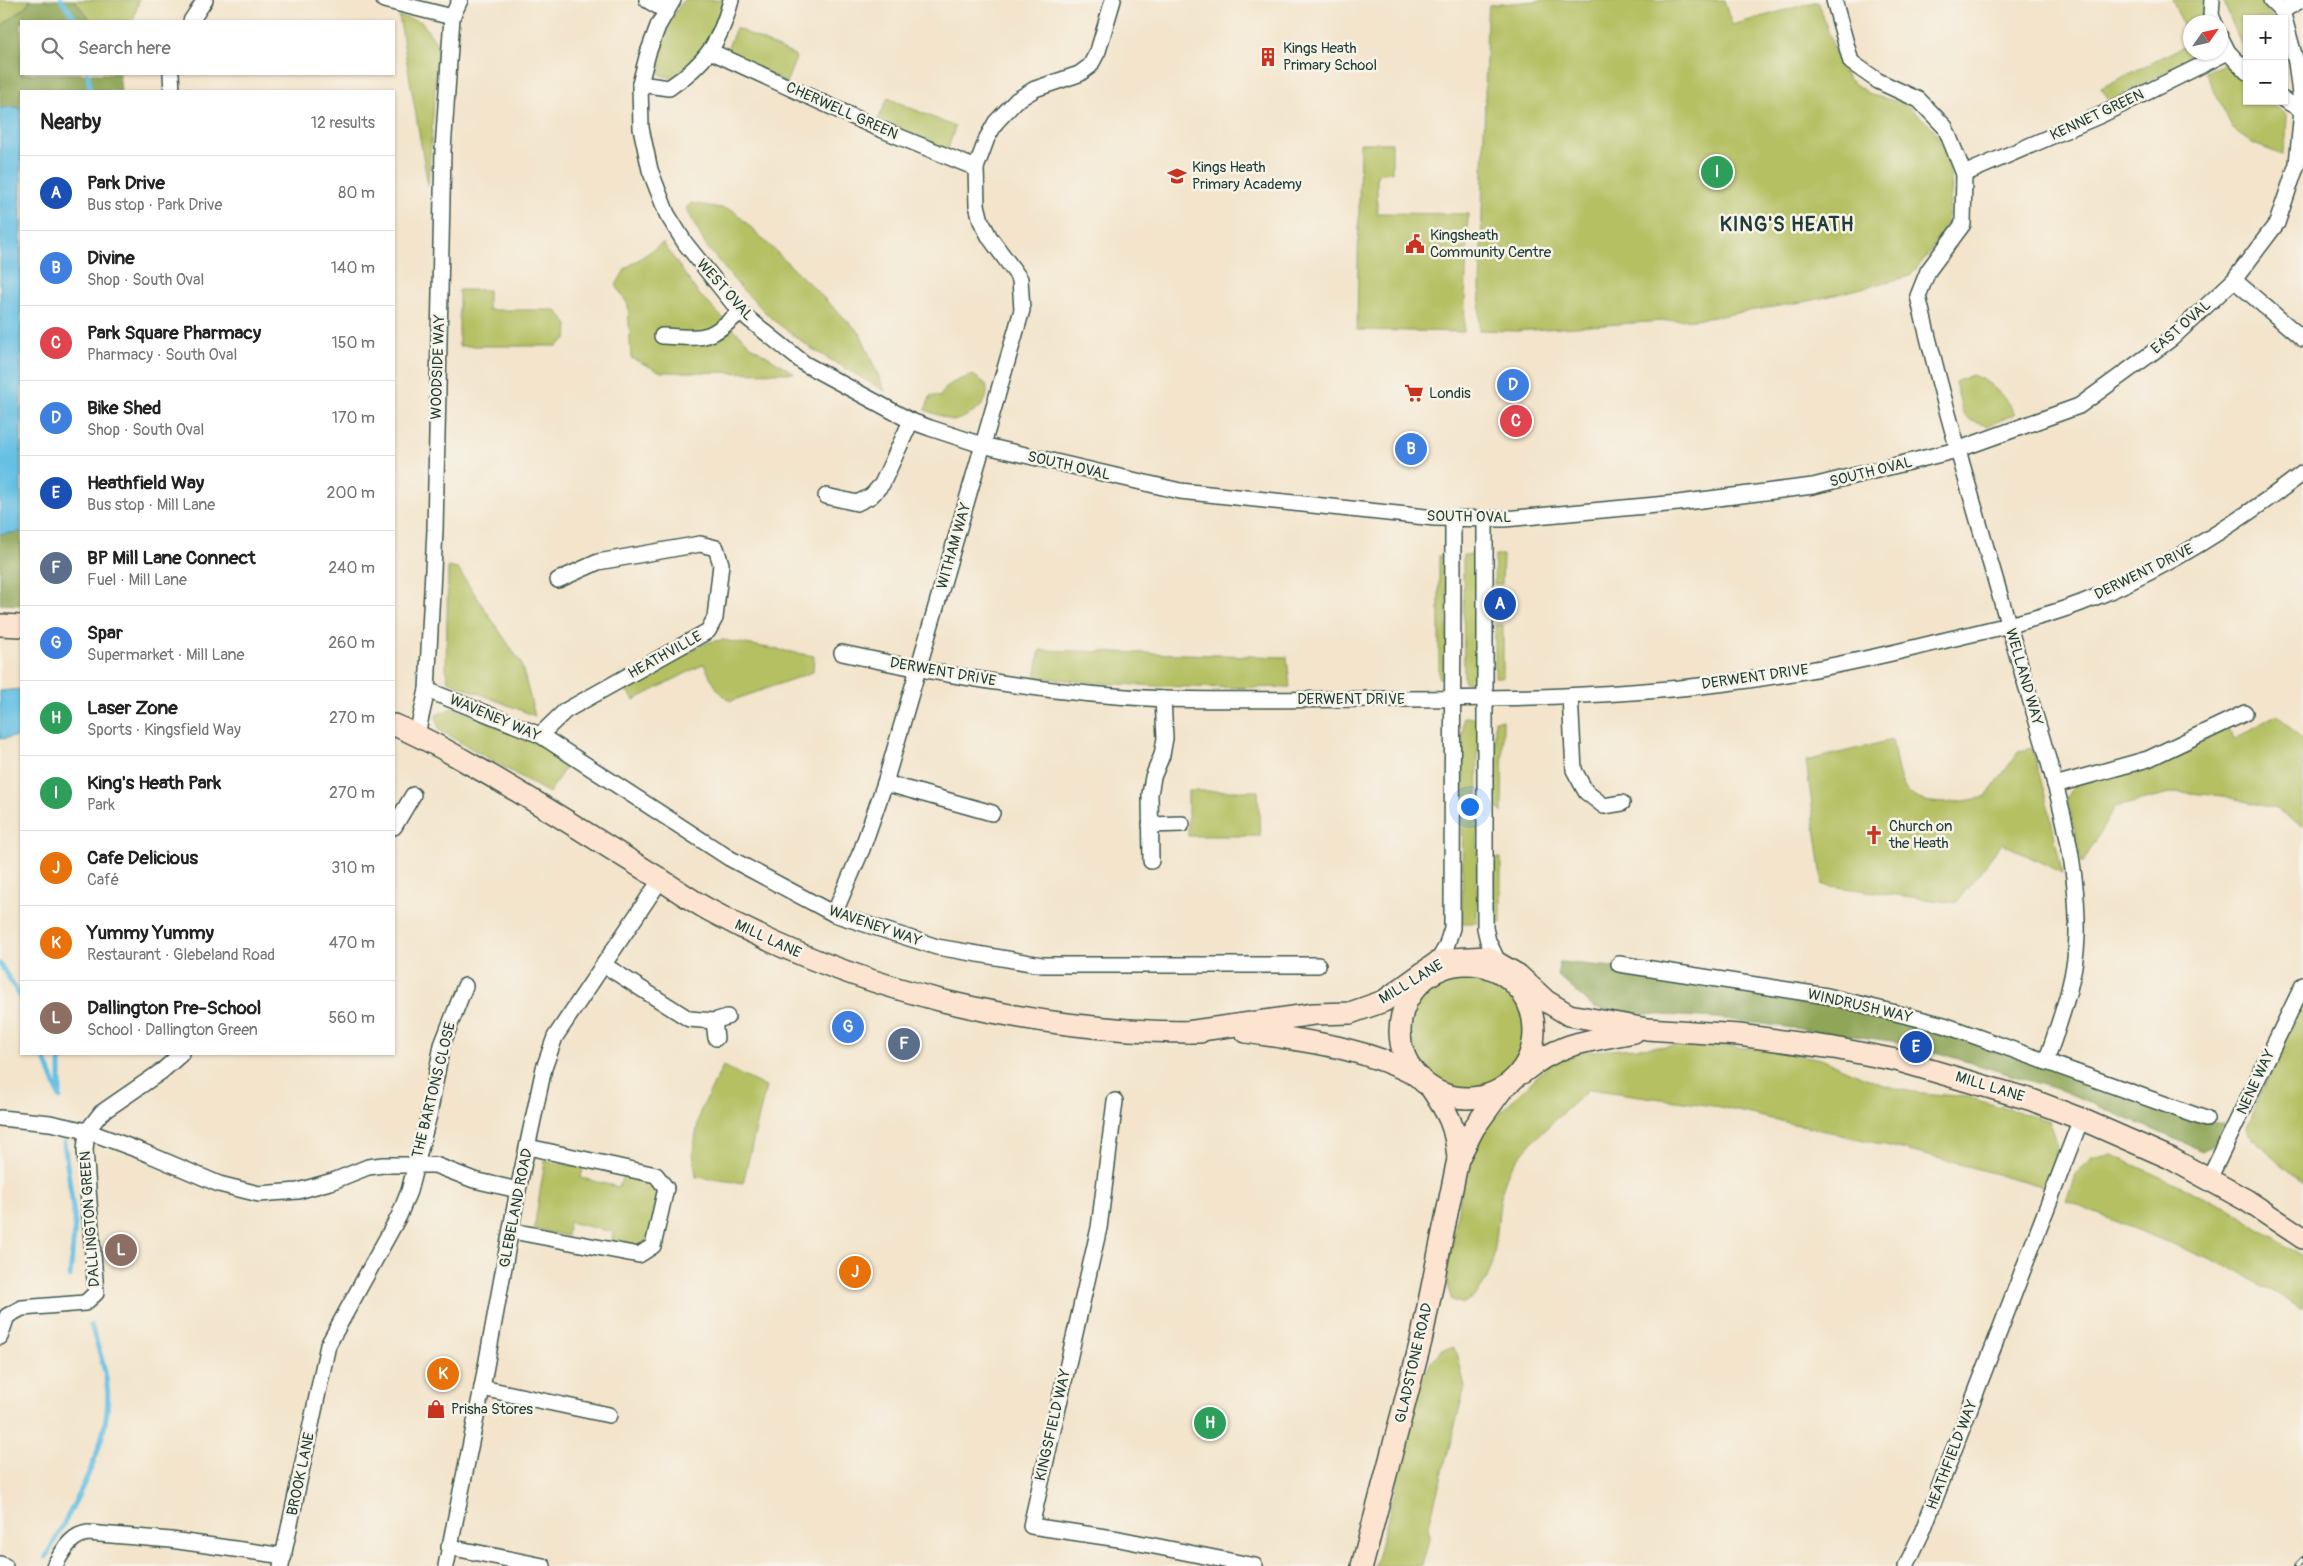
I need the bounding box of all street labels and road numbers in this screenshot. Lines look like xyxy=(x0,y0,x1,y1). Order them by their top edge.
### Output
street label: CHERWELL GREEN xyxy=(783,78,901,144)
street label: KENNET GREEN xyxy=(2047,85,2147,145)
street label: WEST OVAL xyxy=(692,255,758,325)
street label: EAST OVAL xyxy=(2147,296,2215,358)
street label: WOODSIDE WAY xyxy=(427,314,449,420)
street label: SOUTH OVAL xyxy=(1026,447,1112,485)
street label: SOUTH OVAL xyxy=(1828,453,1914,491)
street label: WITHAM WAY xyxy=(933,500,975,591)
street label: SOUTH OVAL xyxy=(1426,507,1512,527)
street label: DERWENT DRIVE xyxy=(2091,540,2197,604)
street label: WELLAND WAY xyxy=(2001,626,2047,728)
street label: HEATHVILLE xyxy=(625,627,705,683)
street label: DERWENT DRIVE xyxy=(888,653,998,691)
street label: DERWENT DRIVE xyxy=(1700,660,1810,694)
street label: WAVENEY WAY xyxy=(447,690,544,746)
street label: DERWENT DRIVE xyxy=(1297,690,1405,709)
street label: WAVENEY WAY xyxy=(826,901,924,951)
street label: MILL LANE xyxy=(732,915,805,963)
street label: MILL LANE xyxy=(1376,955,1447,1009)
street label: WINDRUSH WAY xyxy=(1806,985,1915,1027)
street label: THE BARTONS CLOSE xyxy=(408,1020,460,1160)
street label: NENE WAY xyxy=(2233,1046,2279,1118)
street label: MILL LANE xyxy=(1953,1067,2027,1107)
street label: GLEBELAND ROAD xyxy=(495,1147,537,1269)
street label: DALLINGTON GREEN xyxy=(76,1150,104,1288)
street label: GLADSTONE ROAD xyxy=(1391,1301,1437,1425)
street label: KINGSFIELD WAY xyxy=(1031,1367,1075,1483)
street label: HEATHFIELD WAY xyxy=(1922,1397,1982,1513)
street label: BROOK LANE xyxy=(283,1430,319,1517)

